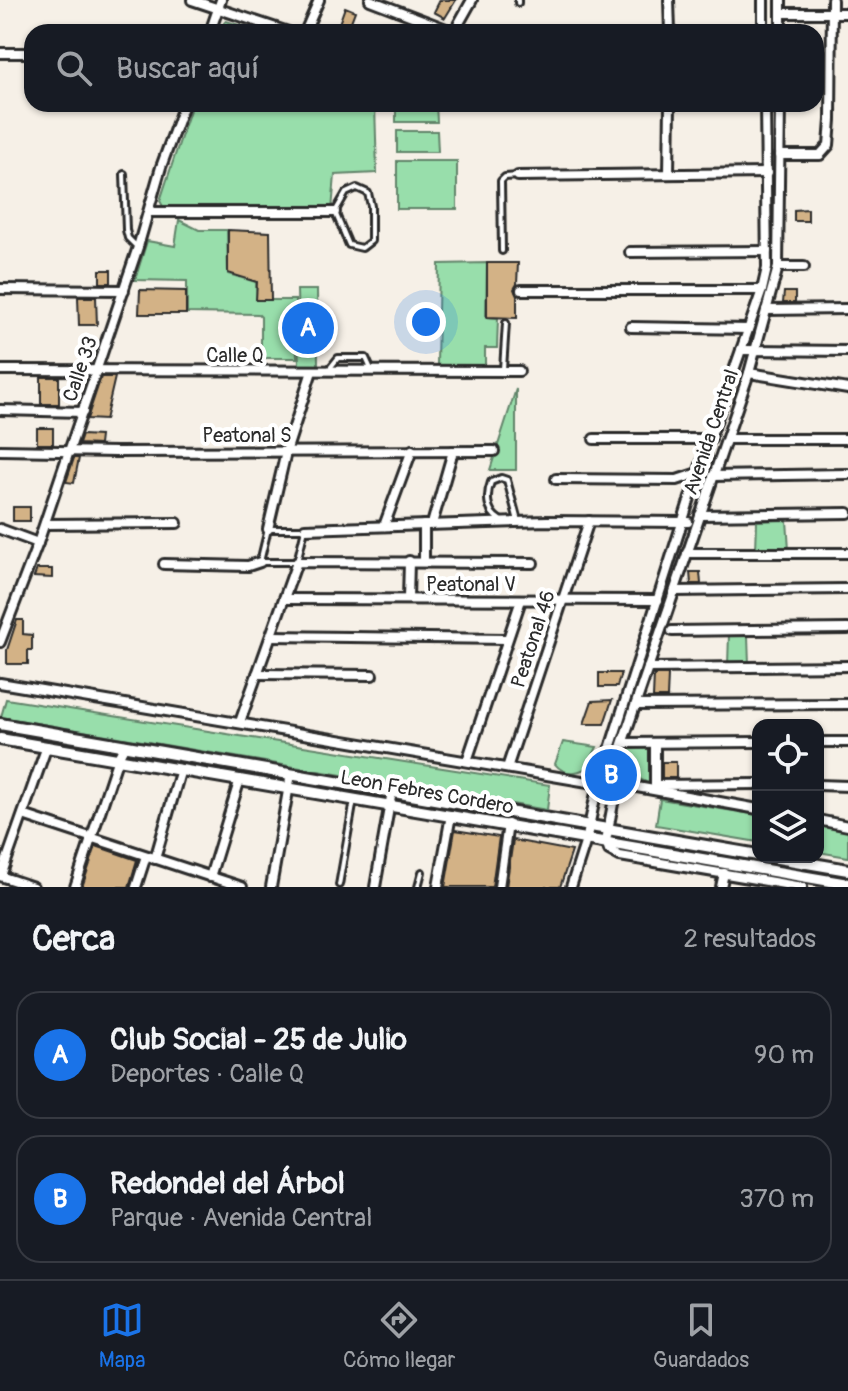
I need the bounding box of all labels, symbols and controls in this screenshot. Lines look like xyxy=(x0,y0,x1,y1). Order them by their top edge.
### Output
search box xyxy=(24,24,824,112)
icon: search xyxy=(52,46,96,90)
text: Buscar aquí xyxy=(116,50,259,87)
pin: A xyxy=(282,298,334,358)
your location xyxy=(406,302,446,342)
street label: Calle 33 xyxy=(57,333,103,405)
street label: Calle Q xyxy=(206,343,264,368)
street label: Avenida Central xyxy=(678,366,744,498)
street label: Peatonal S xyxy=(202,423,292,448)
street label: Peatonal V xyxy=(426,572,516,597)
street label: Peatonal 46 xyxy=(505,587,561,691)
map controls xyxy=(752,719,824,863)
button: locate xyxy=(752,719,824,791)
pin: B xyxy=(585,745,637,805)
street label: Leon Febres Cordero xyxy=(338,764,516,820)
button: layers xyxy=(752,791,824,863)
text: Cerca xyxy=(32,918,115,961)
text: 2 resultados xyxy=(684,923,816,955)
text: Club Social - 25 de Julio xyxy=(110,1021,407,1058)
text: A xyxy=(52,1039,68,1071)
text: 90 m xyxy=(754,1039,814,1071)
text: Deportes · Calle Q xyxy=(110,1058,304,1090)
text: Redondel del Árbol xyxy=(110,1165,345,1202)
text: B xyxy=(53,1183,67,1215)
text: 370 m xyxy=(739,1183,814,1215)
text: Parque · Avenida Central xyxy=(110,1202,372,1234)
tab: Mapa xyxy=(99,1298,145,1374)
tab: Cómo llegar xyxy=(343,1298,455,1374)
tab: Guardados xyxy=(653,1298,749,1374)

